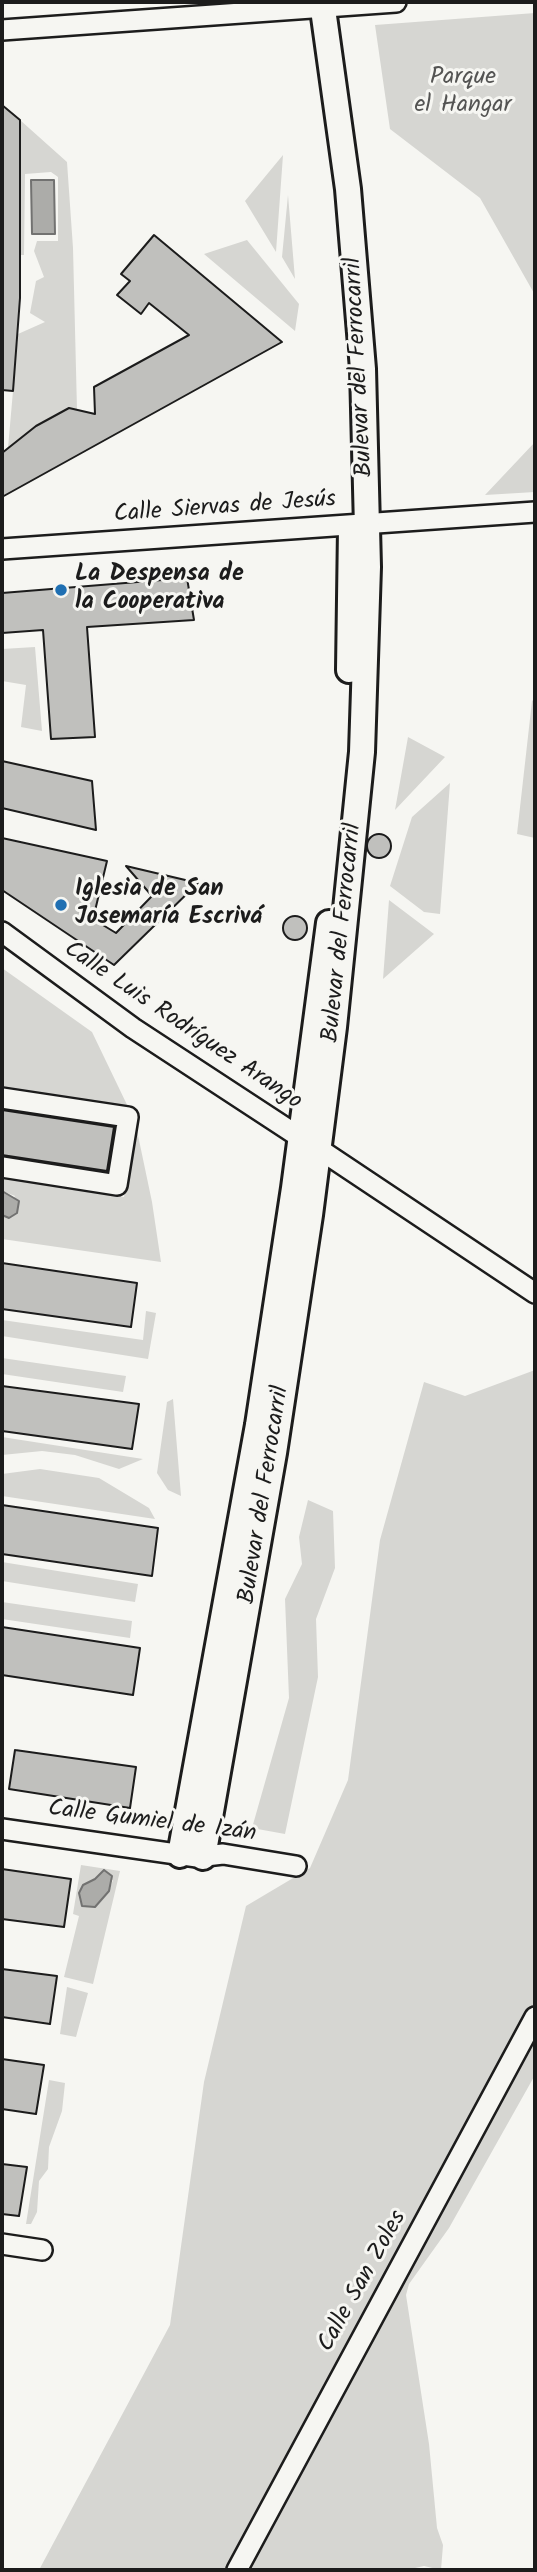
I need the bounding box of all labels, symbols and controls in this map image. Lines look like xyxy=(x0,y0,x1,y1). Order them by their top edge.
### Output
park label: Parque el Hangar xyxy=(414,65,512,121)
street label: Bulevar del Ferrocarril xyxy=(341,256,381,478)
street label: Calle Siervas de Jesús xyxy=(113,487,337,531)
place label: La Despensa de la Cooperativa xyxy=(75,562,244,618)
marker: La Despensa de la Cooperativa xyxy=(53,582,69,598)
street label: Bulevar del Ferrocarril xyxy=(318,822,370,1044)
place label: Iglesia de San Josemaría Escrivá xyxy=(75,877,262,933)
marker: Iglesia de San Josemaría Escrivá xyxy=(53,897,69,913)
street label: Calle Luis Rodríguez Arango xyxy=(57,936,307,1118)
street label: Bulevar del Ferrocarril xyxy=(235,1384,297,1606)
street label: Calle Gumiel de Izán xyxy=(46,1796,258,1850)
street label: Calle San Zoles xyxy=(313,2206,415,2358)

